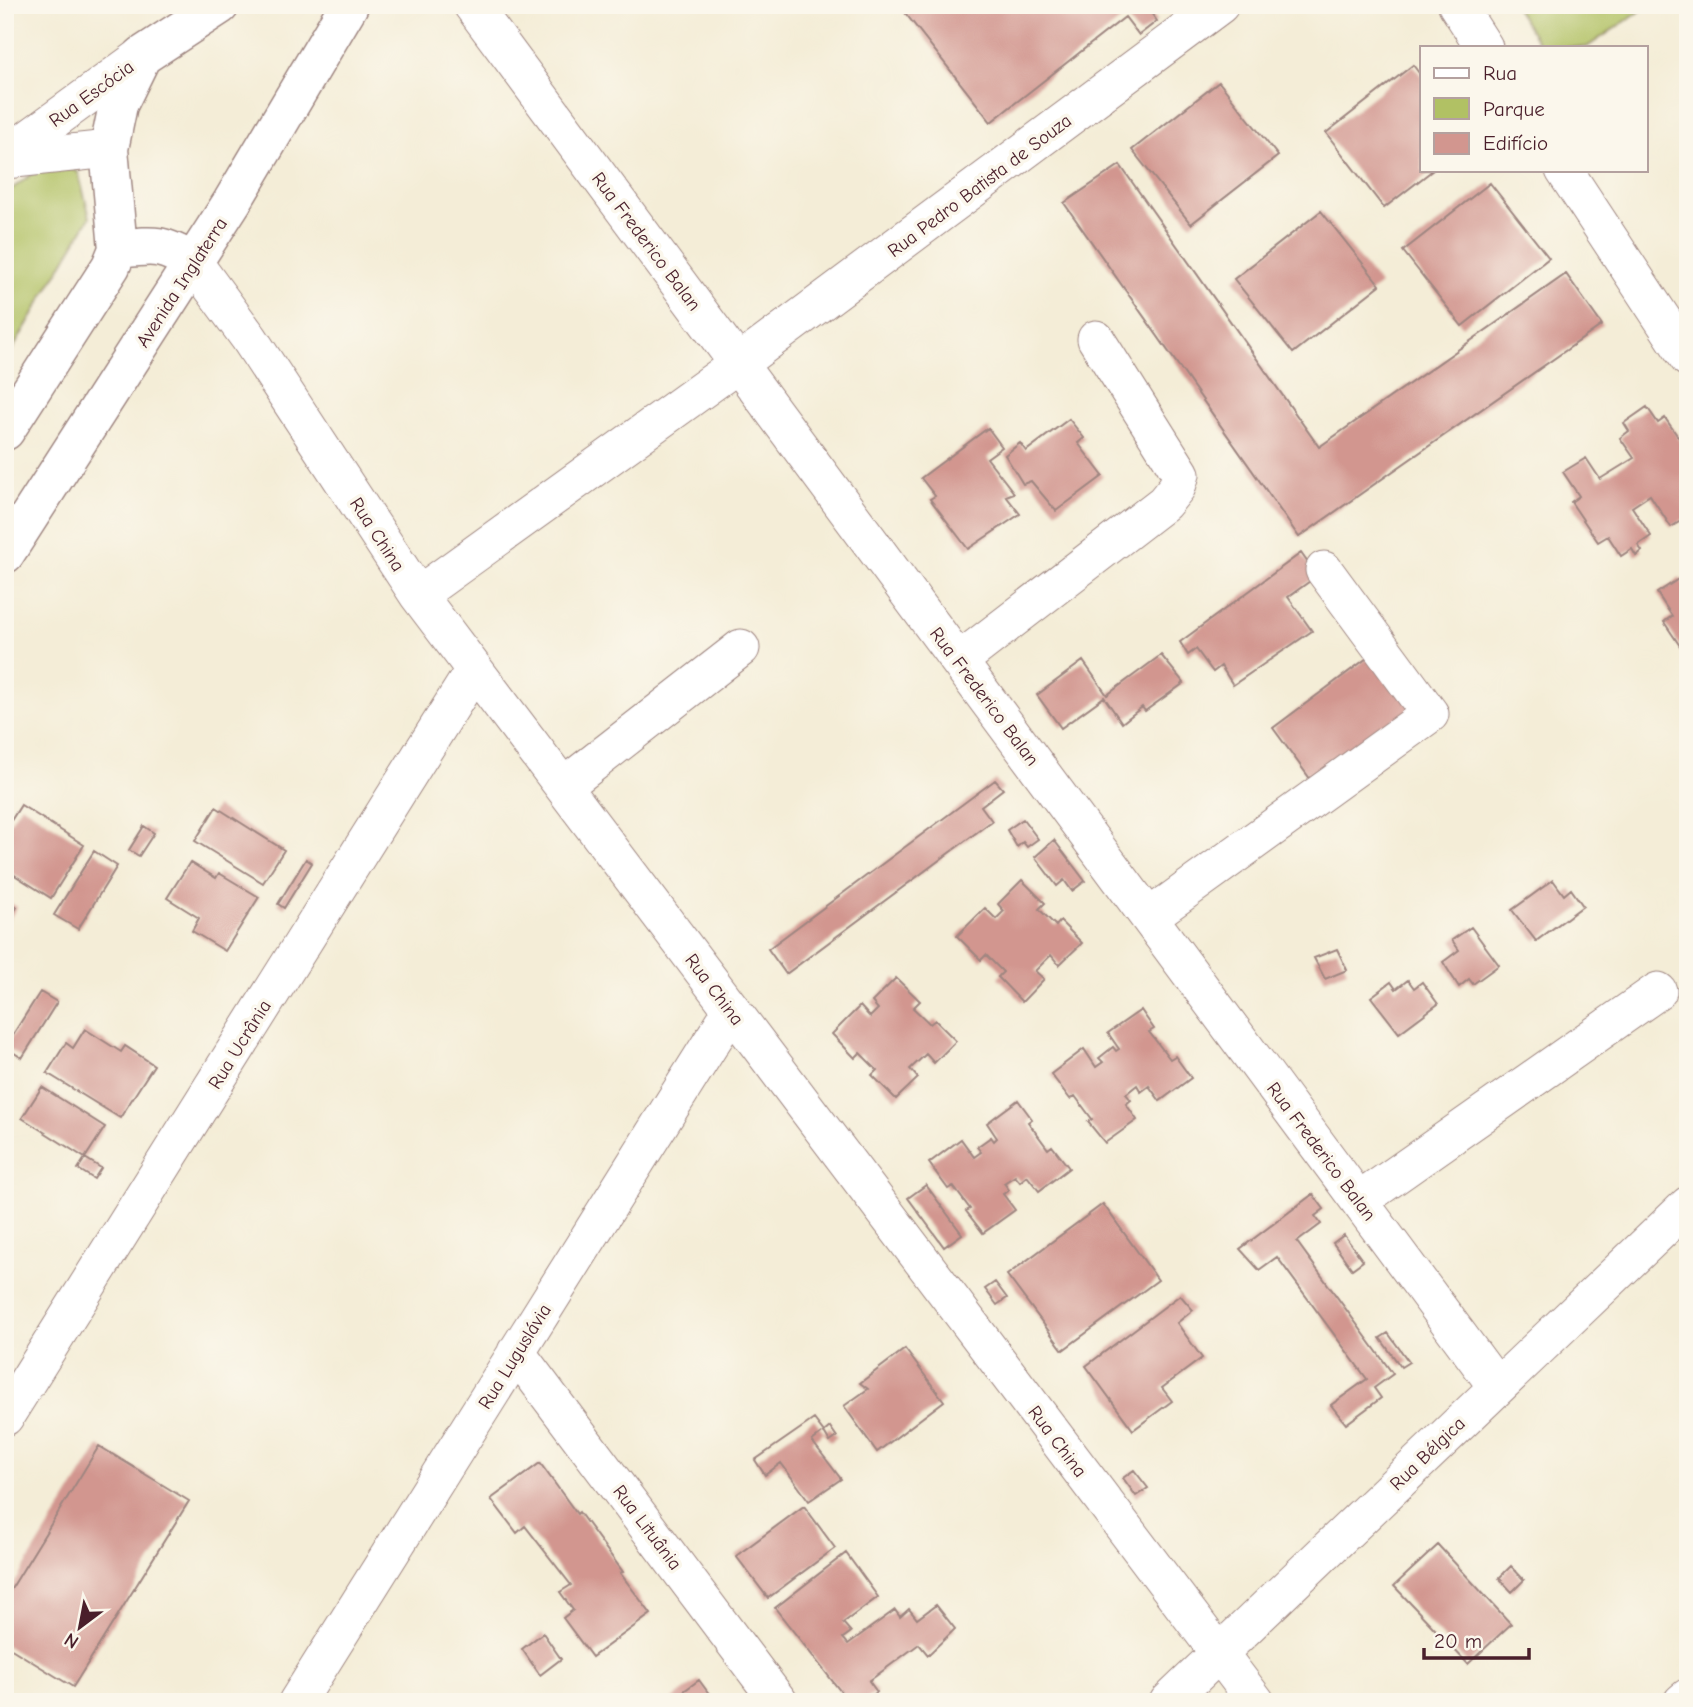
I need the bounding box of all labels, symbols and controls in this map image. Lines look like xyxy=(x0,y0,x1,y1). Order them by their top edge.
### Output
legend xyxy=(1420,46,1648,172)
street label: Rua Escócia xyxy=(45,56,138,132)
text: Rua xyxy=(1483,61,1517,85)
text: Parque xyxy=(1483,97,1545,121)
street label: Rua Pedro Batista de Souza xyxy=(883,110,1076,262)
text: Edifício xyxy=(1483,131,1548,155)
street label: Rua Frederico Balan xyxy=(587,168,706,315)
street label: Avenida Inglaterra xyxy=(132,214,232,351)
street label: Rua China xyxy=(345,493,409,576)
street label: Rua Frederico Balan xyxy=(925,623,1044,770)
street label: Rua China xyxy=(680,950,748,1030)
street label: Rua Ucrânia xyxy=(204,996,276,1093)
street label: Rua Frederico Balan xyxy=(1262,1078,1381,1225)
street label: Rua Luguslávia xyxy=(474,1300,556,1413)
street label: Rua China xyxy=(1023,1402,1091,1482)
street label: Rua Bélgica xyxy=(1386,1412,1470,1495)
street label: Rua Lituânia xyxy=(608,1481,686,1574)
north arrow xyxy=(46,1592,116,1662)
scale bar xyxy=(1424,1616,1528,1660)
text: N xyxy=(60,1628,83,1653)
text: 20 m xyxy=(1434,1629,1482,1653)

